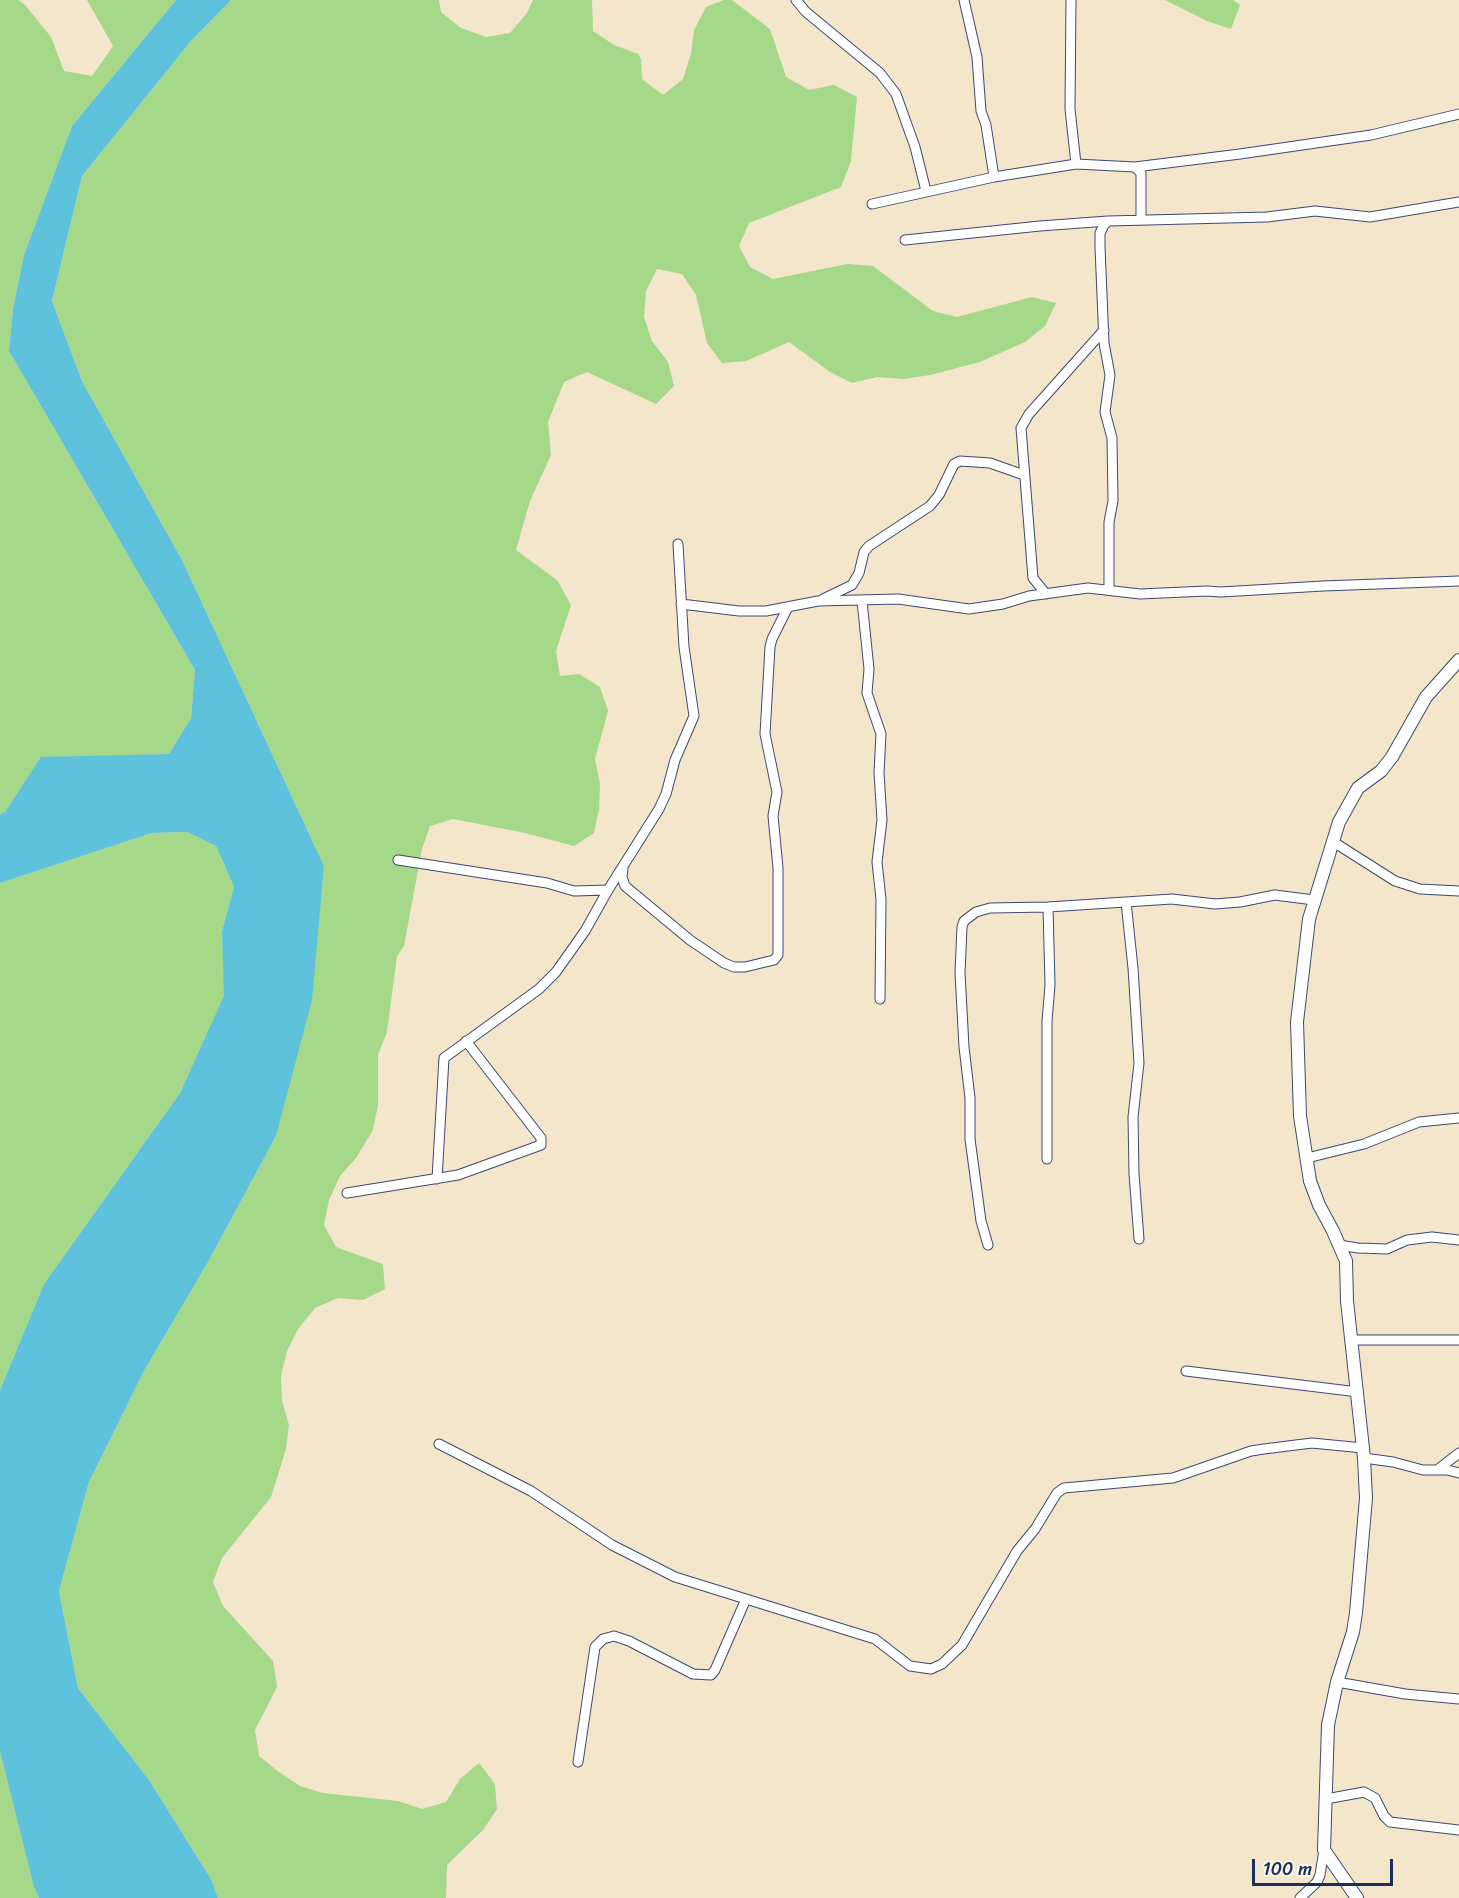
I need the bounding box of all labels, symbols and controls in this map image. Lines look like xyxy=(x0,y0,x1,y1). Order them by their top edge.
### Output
scale bar xyxy=(1255,1847,1396,1885)
text: 100 m xyxy=(1263,1853,1312,1885)

